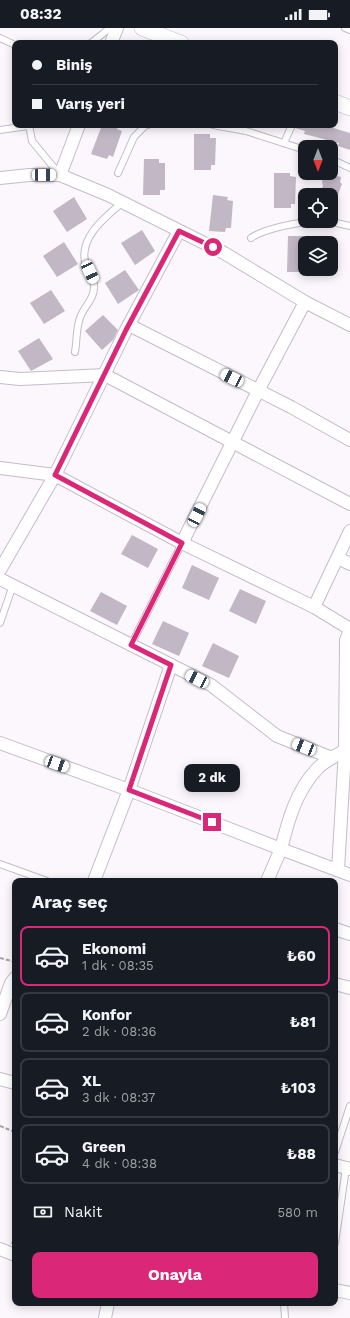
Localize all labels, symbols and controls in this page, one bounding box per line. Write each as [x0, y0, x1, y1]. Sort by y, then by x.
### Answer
text: 08:32 [20, 5, 61, 23]
text: Biniş [56, 56, 92, 74]
text: Varış yeri [56, 95, 125, 113]
north arrow [298, 140, 338, 180]
map controls [298, 140, 338, 276]
car [32, 169, 56, 181]
button: locate [298, 188, 338, 228]
button: layers [298, 236, 338, 276]
route start [204, 238, 222, 256]
car [79, 259, 101, 285]
car [219, 367, 245, 389]
car [186, 502, 208, 528]
car [184, 668, 210, 690]
car [291, 737, 317, 757]
car [44, 754, 70, 774]
callout: 2 dk [184, 764, 240, 792]
text: 2 dk [198, 770, 226, 785]
route end [203, 813, 221, 831]
text: Araç seç [32, 891, 108, 912]
icon: car [34, 938, 70, 974]
text: Ekonomi [82, 940, 146, 958]
text: ₺60 [286, 947, 316, 965]
text: 1 dk · 08:35 [82, 958, 154, 973]
icon: car [34, 1004, 70, 1040]
text: Konfor [82, 1006, 132, 1024]
text: ₺81 [289, 1013, 316, 1031]
text: 2 dk · 08:36 [82, 1024, 156, 1039]
icon: car [34, 1070, 70, 1106]
text: XL [82, 1072, 101, 1090]
text: ₺103 [280, 1079, 316, 1097]
text: 3 dk · 08:37 [82, 1090, 155, 1105]
icon: car [34, 1136, 70, 1172]
text: Green [82, 1138, 126, 1156]
text: ₺88 [287, 1145, 316, 1163]
text: 4 dk · 08:38 [82, 1156, 157, 1171]
icon: cash [32, 1201, 54, 1223]
text: Nakit [64, 1203, 102, 1221]
text: 580 m [278, 1205, 318, 1220]
button: Onayla [32, 1252, 318, 1298]

